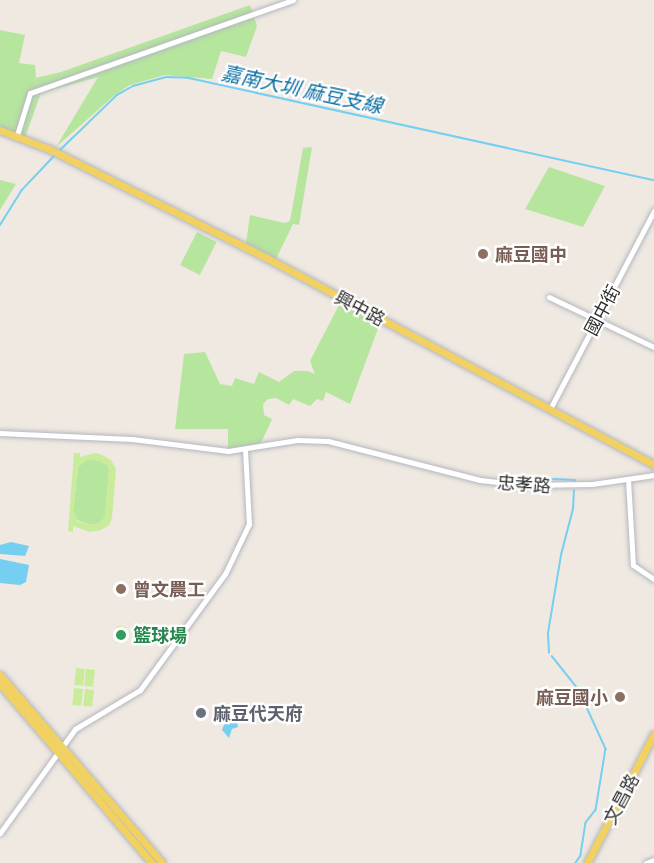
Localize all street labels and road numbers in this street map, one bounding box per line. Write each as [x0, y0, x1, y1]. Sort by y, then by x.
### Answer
street label: 國中街 [580, 281, 624, 339]
street label: 興中路 [331, 286, 389, 330]
street label: 忠孝路 [496, 471, 552, 497]
street label: 文昌路 [599, 770, 643, 828]

